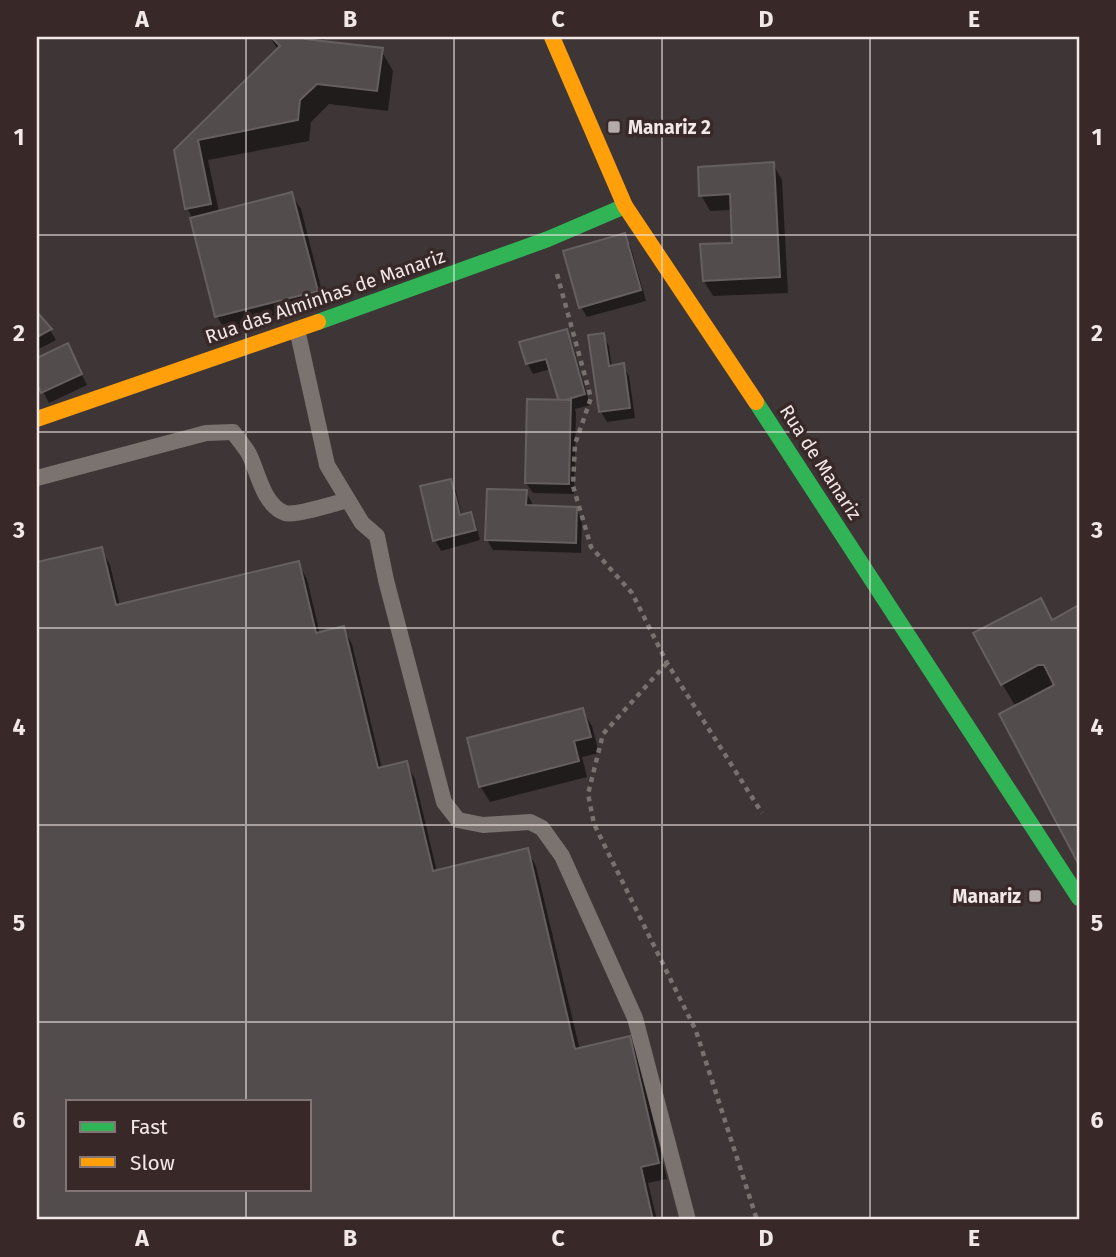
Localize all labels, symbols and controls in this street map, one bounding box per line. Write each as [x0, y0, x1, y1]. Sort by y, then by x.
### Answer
text: A [134, 5, 149, 33]
text: B [343, 5, 357, 33]
text: C [551, 5, 565, 33]
text: D [759, 5, 774, 33]
text: E [968, 5, 980, 33]
place label: Manariz 2 [628, 116, 711, 139]
marker: Manariz 2 [606, 119, 622, 135]
text: 1 [14, 123, 24, 151]
text: 1 [1092, 123, 1102, 151]
street label: Rua das Alminhas de Manariz [202, 245, 448, 348]
text: 2 [13, 319, 25, 347]
text: 2 [1091, 319, 1103, 347]
street label: Rua de Manariz [775, 401, 866, 524]
text: 3 [12, 516, 25, 544]
text: 3 [1090, 516, 1103, 544]
text: 4 [13, 713, 26, 741]
text: 4 [1091, 713, 1104, 741]
place label: Manariz [953, 885, 1021, 908]
marker: Manariz [1027, 888, 1043, 904]
text: 5 [13, 909, 25, 937]
text: 5 [1091, 909, 1103, 937]
legend [66, 1100, 312, 1190]
text: 6 [13, 1106, 26, 1134]
text: 6 [1091, 1106, 1104, 1134]
text: Fast [130, 1114, 168, 1140]
text: Slow [130, 1150, 175, 1176]
text: A [134, 1224, 149, 1252]
text: B [343, 1224, 357, 1252]
text: C [551, 1224, 565, 1252]
text: D [759, 1224, 774, 1252]
text: E [968, 1224, 980, 1252]

